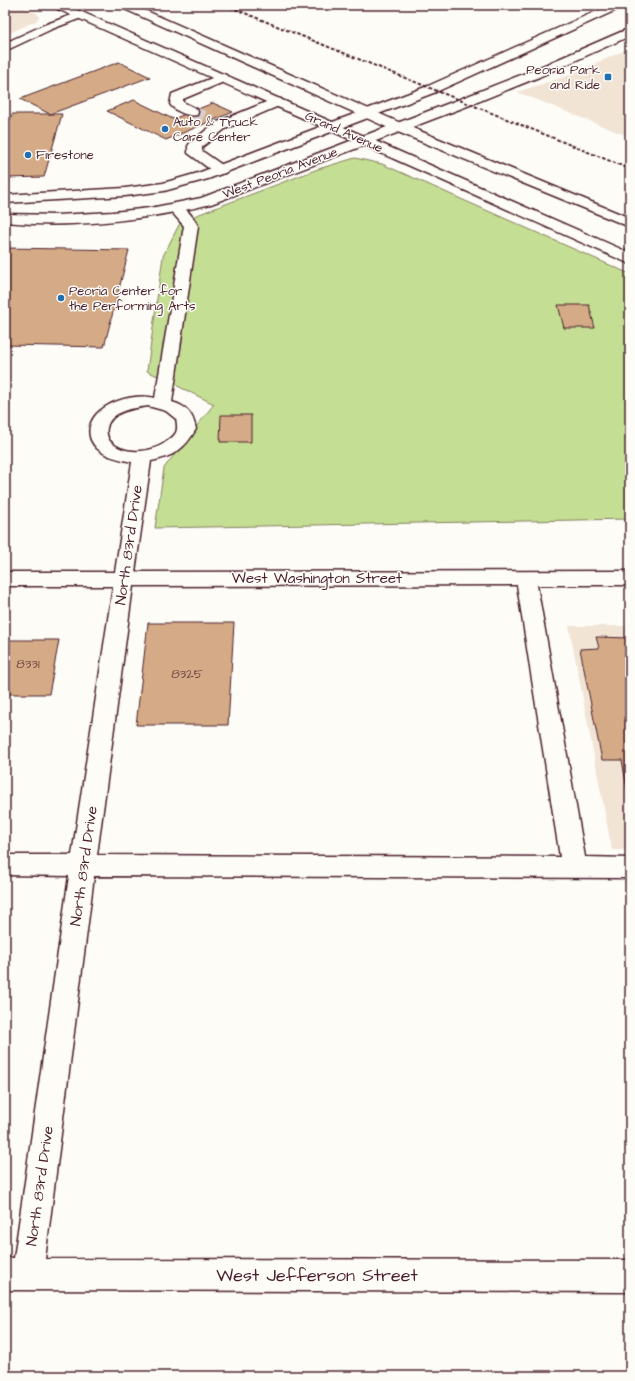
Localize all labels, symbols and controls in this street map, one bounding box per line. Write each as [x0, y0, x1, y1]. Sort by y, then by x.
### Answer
place label: Peoria Park and Ride [526, 61, 600, 94]
marker: Peoria Park and Ride [603, 72, 613, 82]
street label: Grand Avenue [302, 107, 386, 157]
place label: Auto & Truck Care Center [173, 113, 258, 146]
marker: Auto & Truck Care Center [160, 124, 170, 134]
street label: West Peoria Avenue [220, 143, 340, 203]
place label: Firestone [36, 146, 94, 164]
marker: Firestone [23, 150, 33, 160]
place label: Peoria Center for the Performing Arts [69, 282, 196, 316]
marker: Peoria Center for the Performing Arts [56, 293, 66, 303]
street label: North 83rd Drive [110, 484, 148, 606]
street label: West Washington Street [232, 568, 402, 590]
house number: 8331 [16, 655, 40, 673]
house number: 8325 [171, 665, 203, 683]
street label: North 83rd Drive [65, 805, 103, 927]
street label: North 83rd Drive [21, 1125, 59, 1247]
street label: West Jefferson Street [216, 1263, 418, 1288]

